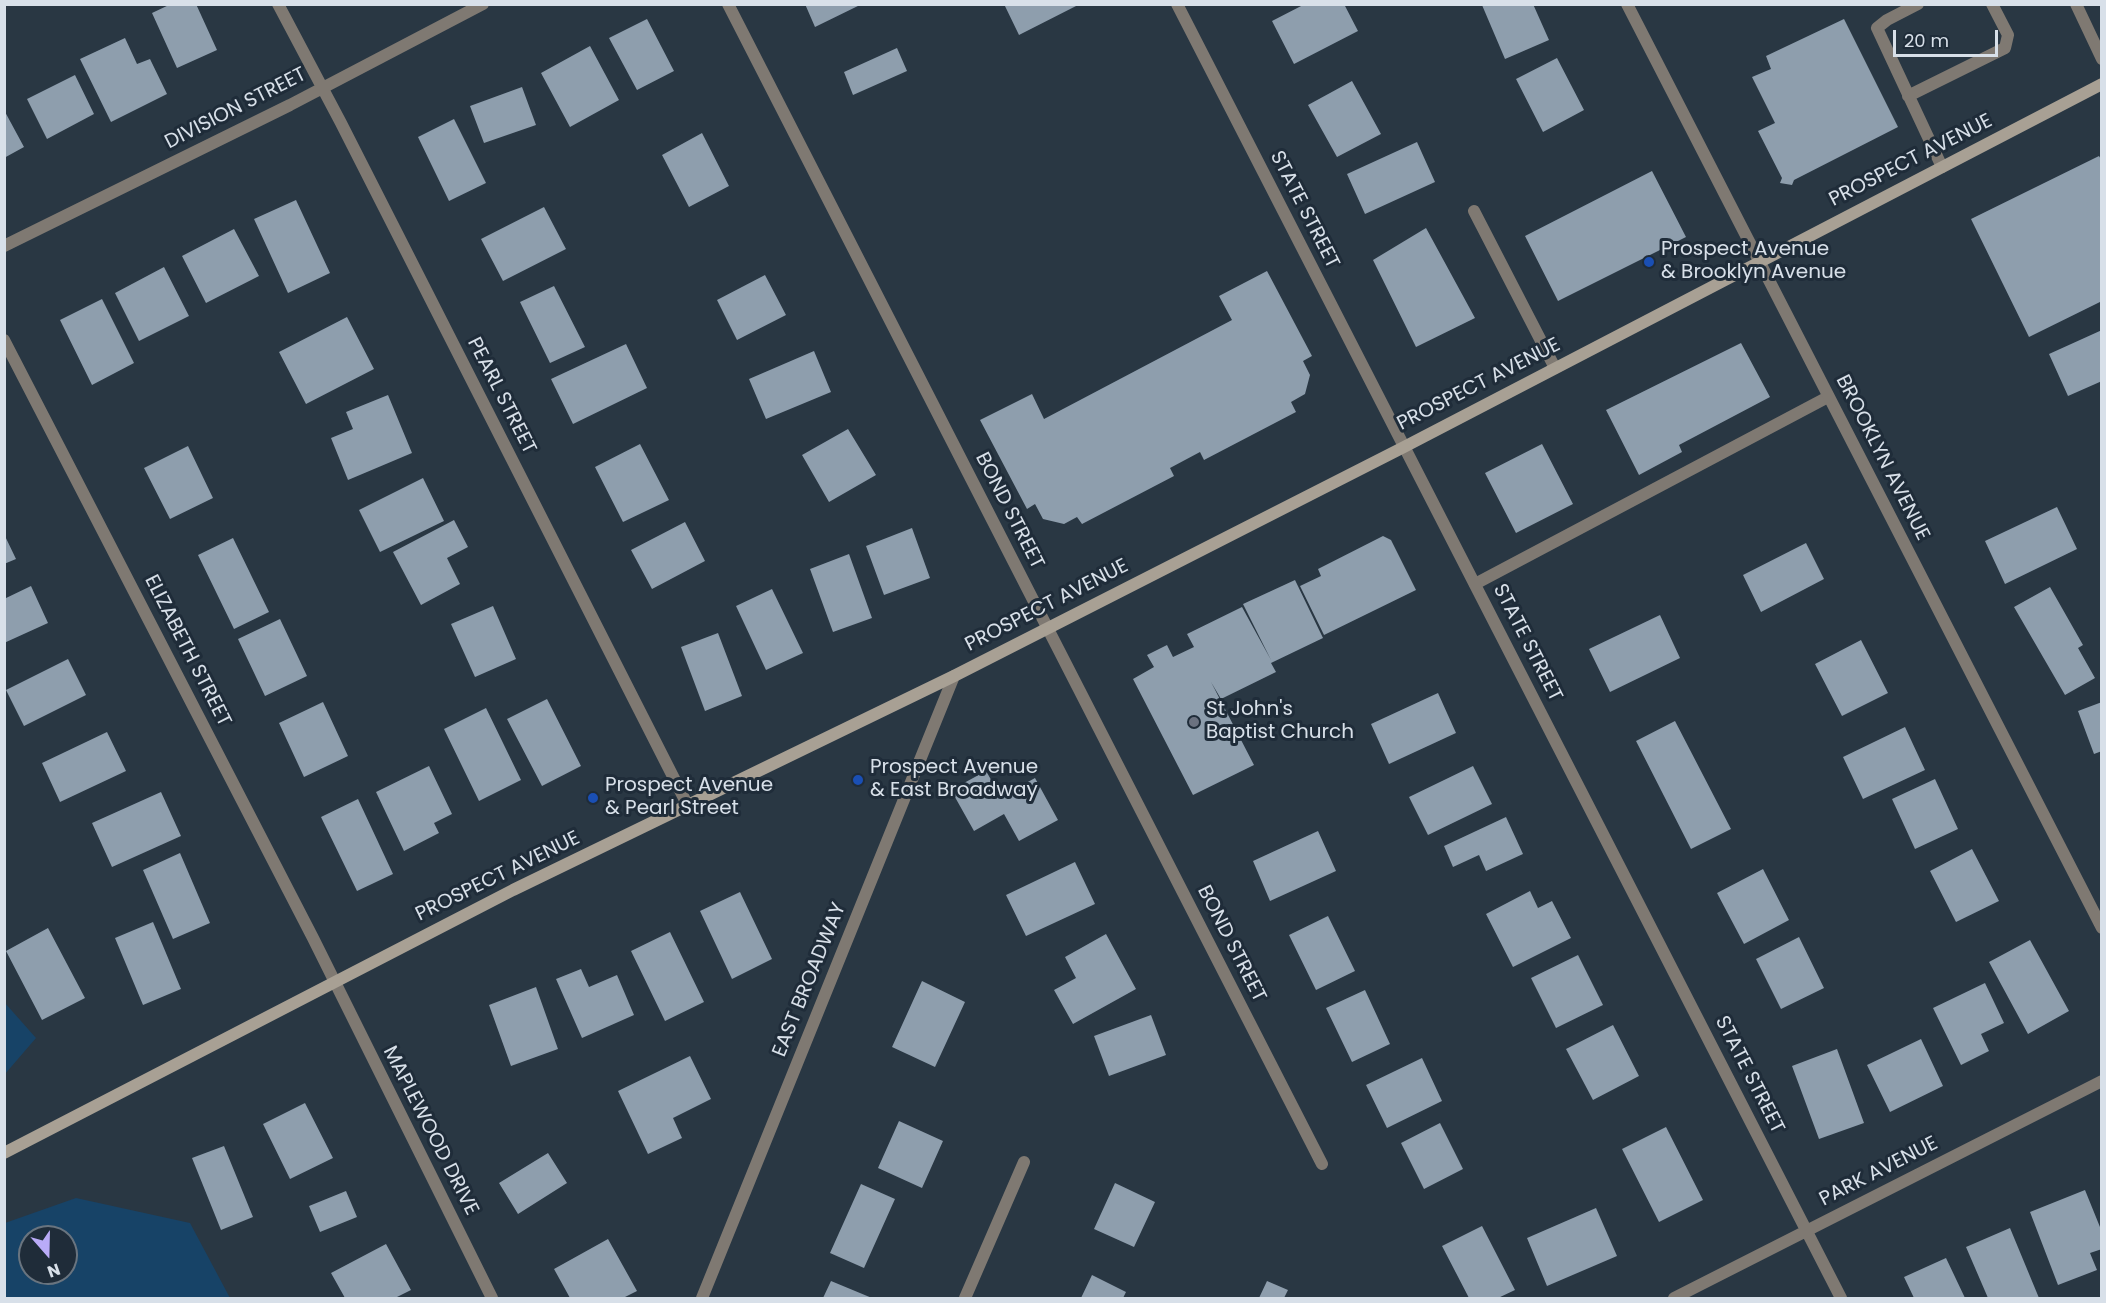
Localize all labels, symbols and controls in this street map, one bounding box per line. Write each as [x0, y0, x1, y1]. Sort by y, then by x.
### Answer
scale bar [1896, 18, 2001, 56]
text: 20 m [1904, 28, 1949, 53]
street label: DIVISION STREET [161, 63, 311, 155]
street label: PROSPECT AVENUE [1825, 110, 1997, 212]
street label: STATE STREET [1264, 147, 1344, 273]
place label: Prospect Avenue & Brooklyn Avenue [1661, 238, 1846, 285]
marker: Prospect Avenue & Brooklyn Avenue [1642, 255, 1656, 269]
street label: PEARL STREET [461, 334, 541, 458]
street label: PROSPECT AVENUE [1393, 334, 1565, 436]
street label: BROOKLYN AVENUE [1830, 371, 1934, 545]
street label: BOND STREET [969, 449, 1049, 573]
street label: PROSPECT AVENUE [961, 555, 1133, 657]
street label: ELIZABETH STREET [138, 571, 236, 731]
street label: STATE STREET [1487, 580, 1567, 706]
place label: St John's Baptist Church [1206, 698, 1354, 745]
marker: St John's Baptist Church [1187, 715, 1201, 729]
place label: Prospect Avenue & East Broadway [870, 756, 1038, 803]
marker: Prospect Avenue & East Broadway [851, 773, 865, 787]
place label: Prospect Avenue & Pearl Street [605, 774, 773, 821]
marker: Prospect Avenue & Pearl Street [586, 791, 600, 805]
street label: PROSPECT AVENUE [412, 827, 584, 927]
street label: BOND STREET [1191, 882, 1271, 1006]
street label: EAST BROADWAY [768, 899, 852, 1061]
street label: STATE STREET [1709, 1012, 1789, 1138]
street label: MAPLEWOOD DRIVE [377, 1042, 483, 1220]
street label: PARK AVENUE [1816, 1132, 1942, 1212]
north arrow [18, 1225, 78, 1285]
text: N [44, 1258, 63, 1283]

